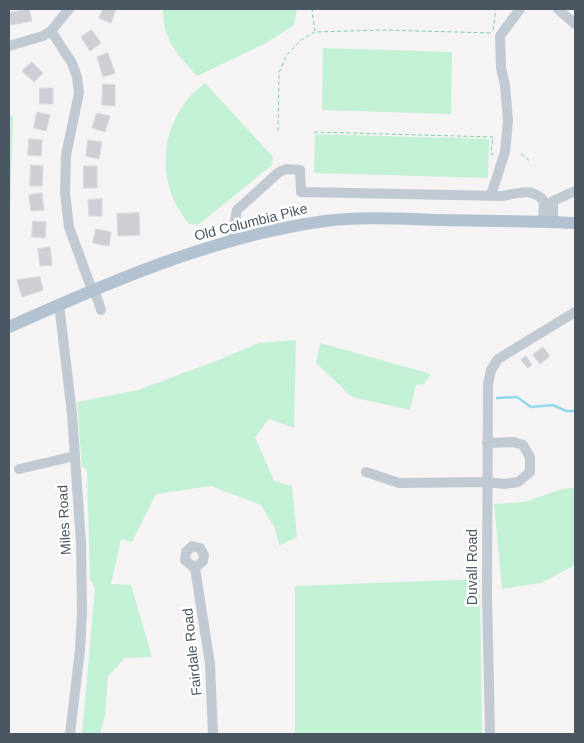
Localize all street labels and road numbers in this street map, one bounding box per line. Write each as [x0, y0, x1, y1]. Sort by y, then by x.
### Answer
street label: Old Columbia Pike [193, 201, 309, 245]
street label: Miles Road [55, 485, 75, 555]
street label: Duvall Road [465, 529, 481, 605]
street label: Fairdale Road [180, 607, 206, 697]

